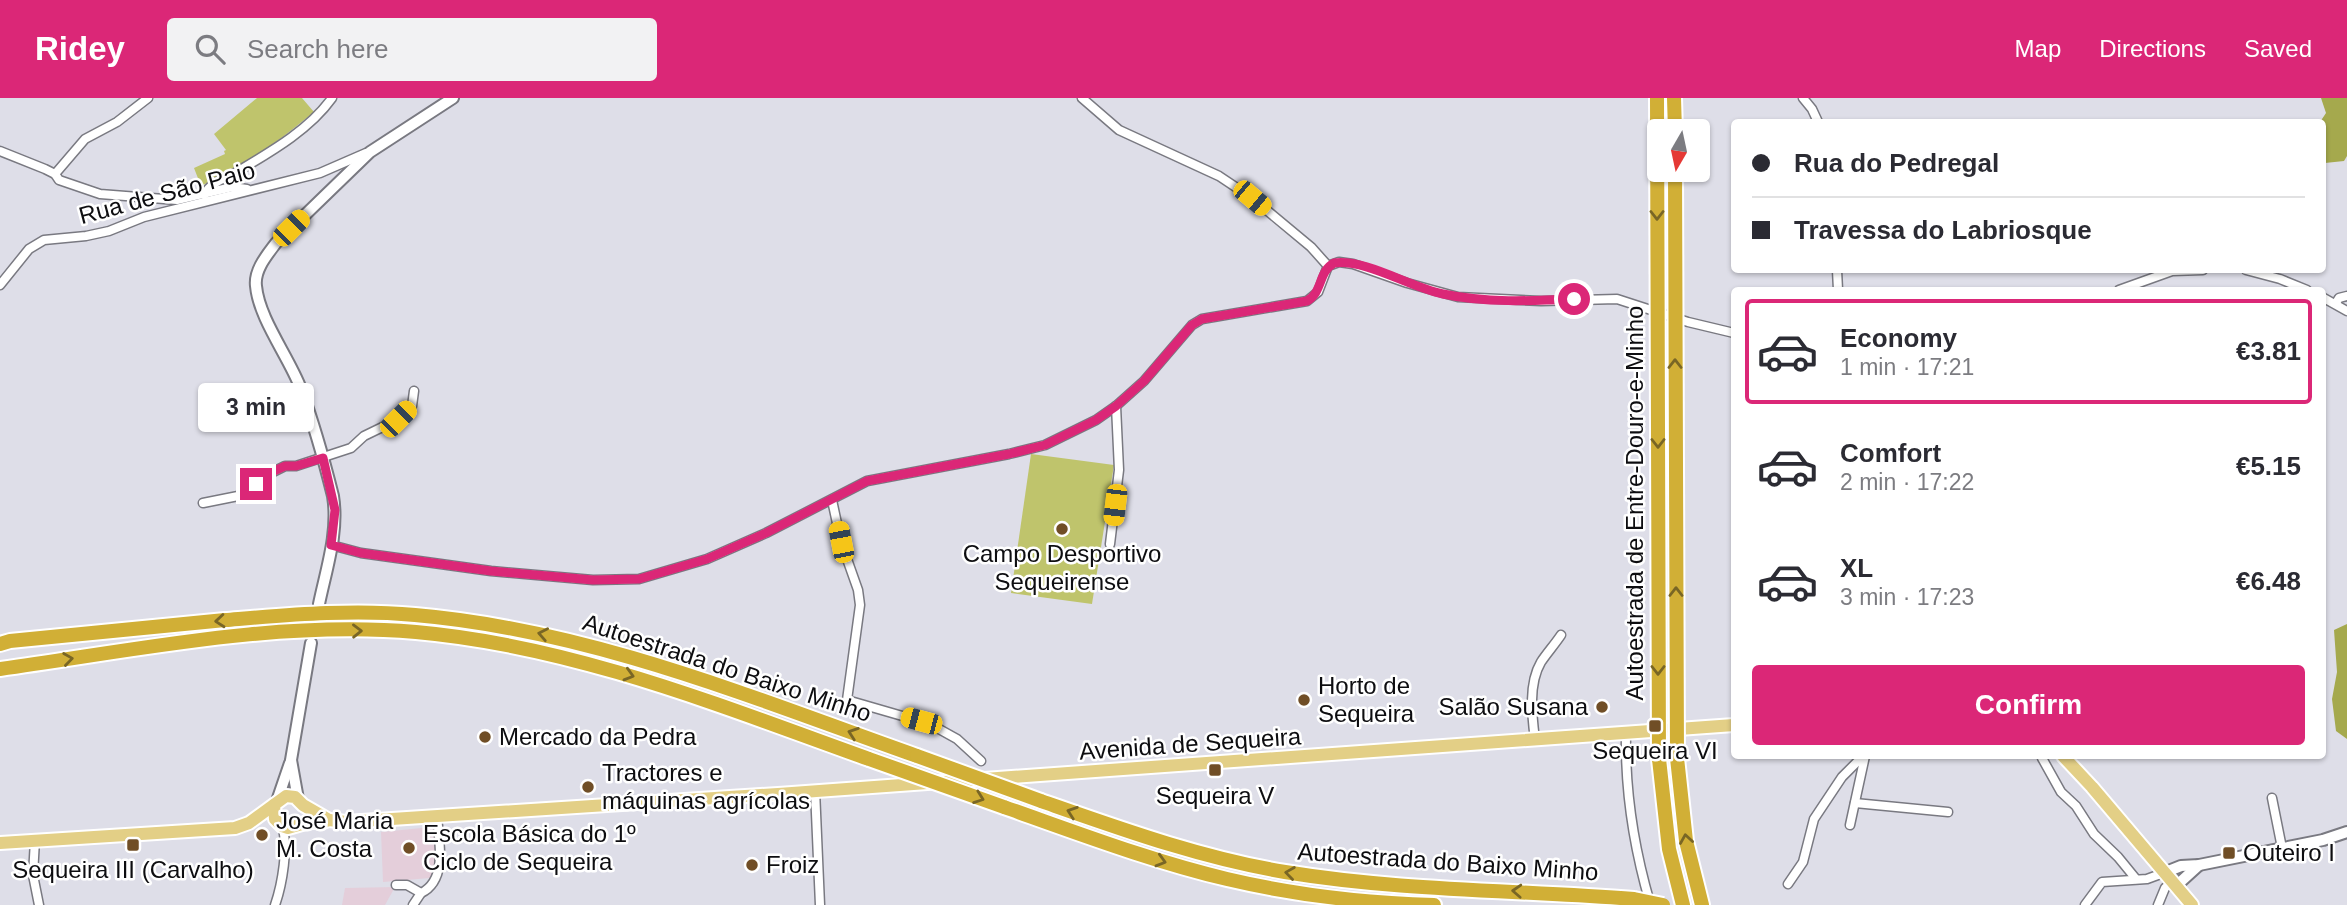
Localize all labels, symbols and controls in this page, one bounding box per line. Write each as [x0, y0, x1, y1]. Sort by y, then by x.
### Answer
search box [167, 18, 657, 81]
text: Ridey [35, 30, 125, 67]
icon: search [191, 30, 229, 68]
text: Search here [247, 34, 389, 64]
text: Map [2015, 35, 2061, 62]
text: Directions [2099, 35, 2206, 62]
text: Saved [2244, 35, 2312, 62]
north arrow [1647, 119, 1710, 182]
map controls [1647, 119, 1710, 182]
text: Rua do Pedregal [1794, 148, 1999, 178]
street label: Rua de São Paio [76, 156, 258, 229]
car [1230, 176, 1275, 220]
car [269, 206, 314, 250]
one-way arrow [1649, 210, 1665, 221]
text: Travessa do Labriosque [1794, 215, 2092, 245]
route start [1558, 283, 1590, 315]
street label: Autoestrada de Entre-Douro-e-Minho [1621, 306, 1648, 700]
icon: car [1756, 320, 1819, 383]
text: Economy [1840, 323, 1957, 353]
text: €3.81 [2236, 336, 2301, 366]
text: 1 min · 17:21 [1840, 354, 1974, 380]
one-way arrow [1667, 359, 1683, 369]
callout: 3 min [198, 382, 314, 432]
text: 3 min [226, 394, 286, 420]
car [376, 397, 421, 441]
icon: car [1756, 435, 1819, 498]
one-way arrow [1650, 438, 1666, 448]
text: Comfort [1840, 438, 1941, 468]
text: €5.15 [2236, 451, 2301, 481]
route end [240, 468, 272, 500]
text: 2 min · 17:22 [1840, 469, 1974, 495]
car [1103, 483, 1128, 527]
car [827, 519, 856, 565]
marker: Campo Desportivo Sequeirense [1054, 521, 1070, 537]
place label: Campo Desportivo Sequeirense [963, 540, 1161, 595]
icon: car [1756, 550, 1819, 613]
text: XL [1840, 553, 1873, 583]
text: €6.48 [2236, 566, 2301, 596]
text: 3 min · 17:23 [1840, 584, 1974, 610]
one-way arrow [1668, 586, 1684, 597]
street label: Autoestrada do Baixo Minho [580, 608, 875, 727]
one-way arrow [214, 613, 225, 628]
one-way arrow [352, 623, 362, 639]
one-way arrow [537, 628, 549, 643]
one-way arrow [62, 652, 73, 667]
one-way arrow [1650, 665, 1666, 676]
button: Confirm [1752, 665, 2305, 745]
one-way arrow [622, 666, 634, 681]
place label: Horto de Sequeira [1318, 672, 1415, 727]
marker: Horto de Sequeira [1296, 692, 1312, 708]
place label: Salão Susana [1439, 693, 1589, 720]
marker: Salão Susana [1594, 699, 1610, 715]
car [898, 705, 945, 737]
marker: Sequeira VI [1647, 718, 1663, 734]
street label: Avenida de Sequeira [1078, 722, 1302, 765]
place label: Mercado da Pedra [499, 723, 697, 750]
one-way arrow [847, 727, 859, 741]
marker: Mercado da Pedra [477, 729, 493, 745]
place label: Sequeira VI [1592, 737, 1718, 764]
place label: Tractores e máquinas agrícolas [602, 759, 810, 814]
marker: Sequeira V [1207, 762, 1223, 778]
marker: Tractores e máquinas agrícolas [580, 779, 596, 795]
place label: Sequeira V [1156, 782, 1274, 809]
one-way arrow [973, 790, 985, 804]
one-way arrow [1066, 806, 1078, 820]
place label: José Maria M. Costa [276, 807, 394, 862]
place label: Escola Básica do 1º Ciclo de Sequeira [423, 820, 636, 875]
marker: José Maria M. Costa [254, 827, 270, 843]
one-way arrow [1679, 833, 1694, 845]
marker: Sequeira III (Carvalho) [125, 837, 141, 853]
street label: Autoestrada do Baixo Minho [1297, 838, 1599, 885]
place label: Outeiro I [2243, 839, 2335, 866]
marker: Escola Básica do 1º Ciclo de Sequeira [401, 840, 417, 856]
marker: Outeiro I [2221, 845, 2237, 861]
place label: Froiz [766, 851, 819, 878]
one-way arrow [1155, 853, 1167, 867]
place label: Sequeira III (Carvalho) [12, 856, 254, 883]
marker: Froiz [744, 857, 760, 873]
one-way arrow [1285, 865, 1296, 880]
one-way arrow [1511, 884, 1522, 899]

